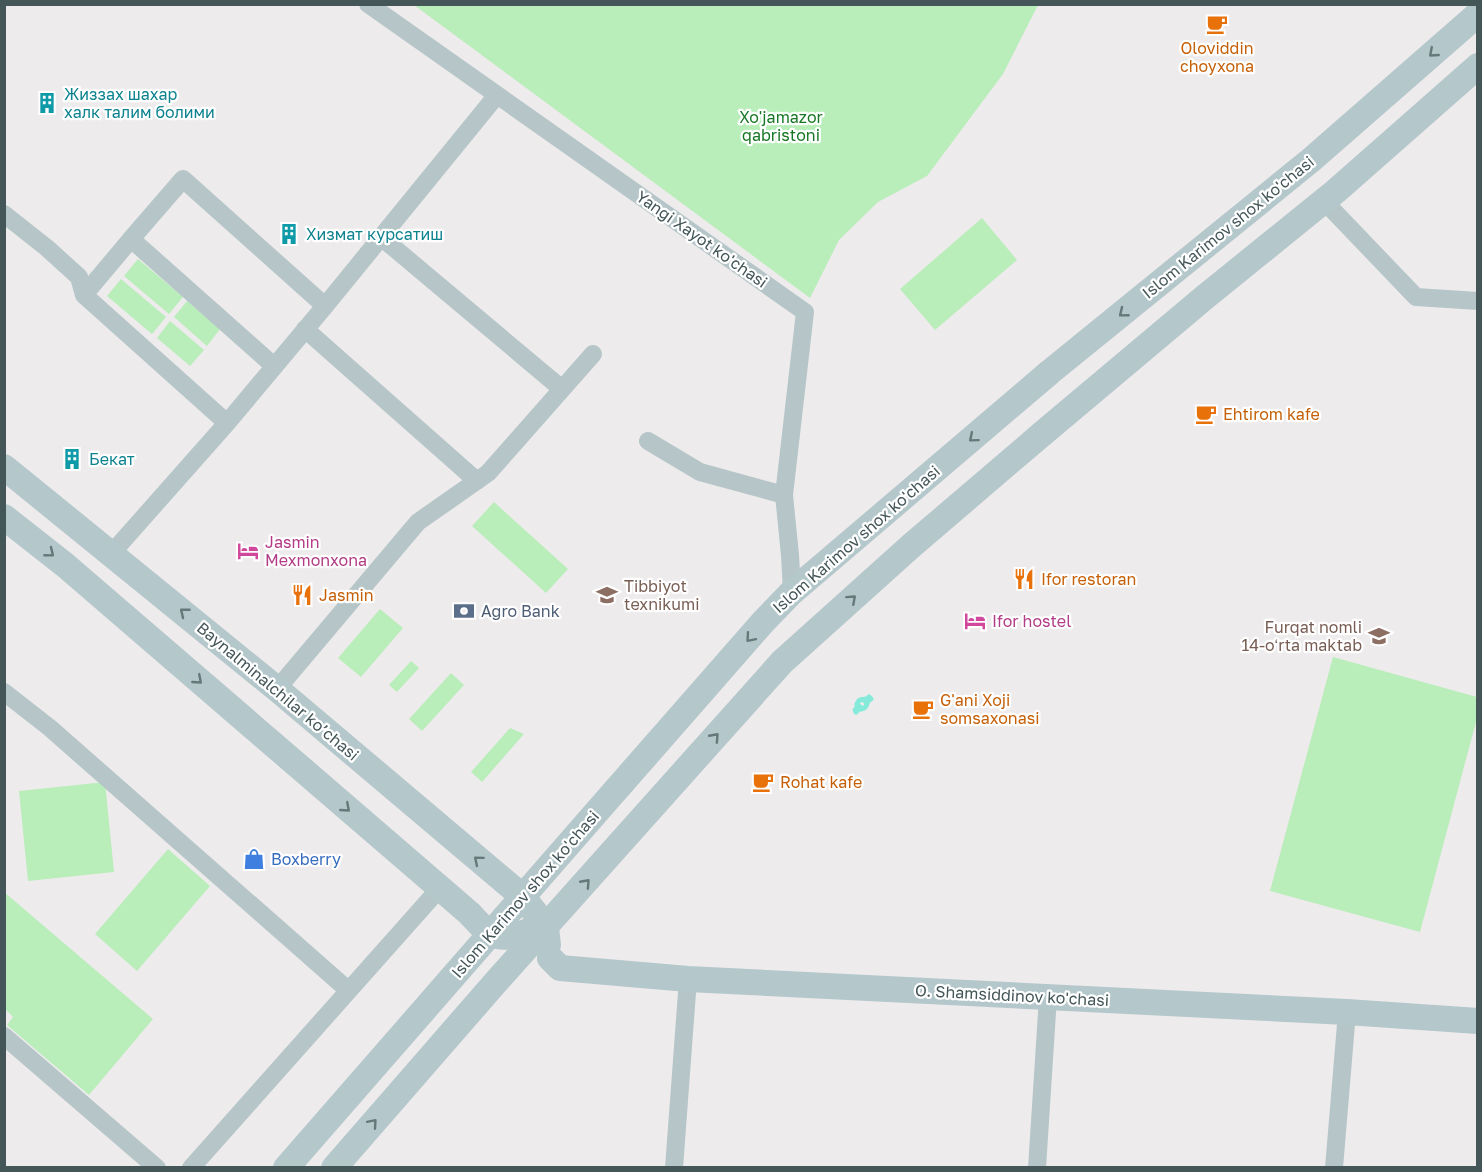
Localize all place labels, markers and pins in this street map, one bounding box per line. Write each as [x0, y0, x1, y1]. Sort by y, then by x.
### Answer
cafe icon: Oloviddin choyxona [1205, 12, 1229, 36]
place label: Oloviddin choyxona [1180, 38, 1254, 76]
place label: Жиззах шахар халк талим болими [64, 84, 215, 122]
building icon: Жиззах шахар халк талим болими [35, 91, 59, 115]
building icon: Хизмат курсатиш [277, 222, 301, 246]
place label: Хизмат курсатиш [306, 224, 443, 244]
cafe icon: Ehtirom kafe [1194, 402, 1218, 426]
place label: Ehtirom kafe [1223, 404, 1320, 424]
building icon: Бекат [60, 447, 84, 471]
place label: Бекат [89, 449, 135, 469]
place label: Jasmin Mexmonxona [265, 532, 367, 570]
hotel icon: Jasmin Mexmonxona [236, 539, 260, 563]
restaurant icon: Ifor restoran [1012, 567, 1036, 591]
place label: Ifor restoran [1041, 569, 1136, 589]
place label: Tibbiyot texnikumi [624, 576, 699, 614]
restaurant icon: Jasmin [290, 583, 314, 607]
school or university icon: Tibbiyot texnikumi [595, 583, 619, 607]
place label: Jasmin [319, 585, 374, 605]
bank icon: Agro Bank [452, 599, 476, 623]
place label: Agro Bank [481, 601, 560, 621]
hotel icon: Ifor hostel [963, 609, 987, 633]
place label: Ifor hostel [992, 611, 1071, 631]
place label: Furqat nomli 14-oʻrta maktab [1241, 617, 1362, 655]
school or university icon: Furqat nomli 14-oʻrta maktab [1367, 624, 1391, 648]
place label: G'ani Xoji somsaxonasi [940, 690, 1040, 728]
cafe icon: G'ani Xoji somsaxonasi [911, 697, 935, 721]
cafe icon: Rohat kafe [751, 770, 775, 794]
place label: Rohat kafe [780, 772, 862, 792]
shop icon: Boxberry [242, 847, 266, 871]
place label: Boxberry [271, 849, 341, 869]

